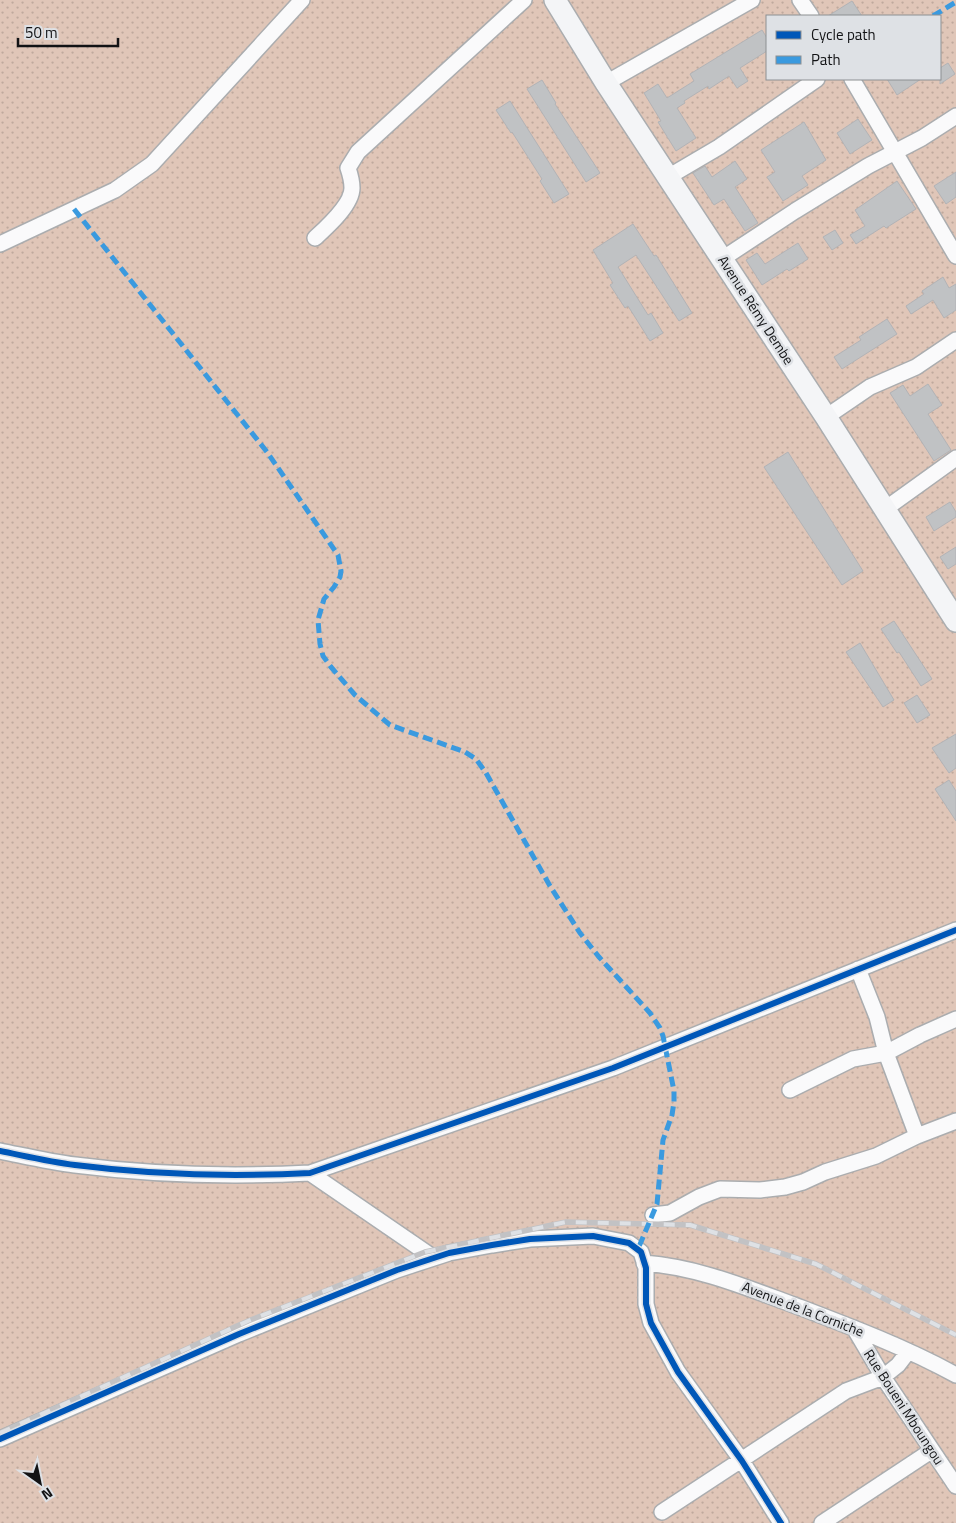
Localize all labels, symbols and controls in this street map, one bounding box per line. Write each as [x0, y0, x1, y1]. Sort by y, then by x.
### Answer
scale bar [18, 15, 118, 47]
legend [766, 15, 941, 80]
text: 50 m [25, 21, 58, 44]
text: Cycle path [811, 23, 876, 46]
text: Path [811, 48, 841, 71]
street label: Avenue Rémy Dembe [713, 251, 800, 368]
street label: Avenue de la Corniche [739, 1276, 867, 1341]
street label: Rue Boueni Mboungou [859, 1345, 950, 1469]
north arrow [15, 1458, 65, 1508]
text: N [38, 1483, 57, 1506]

